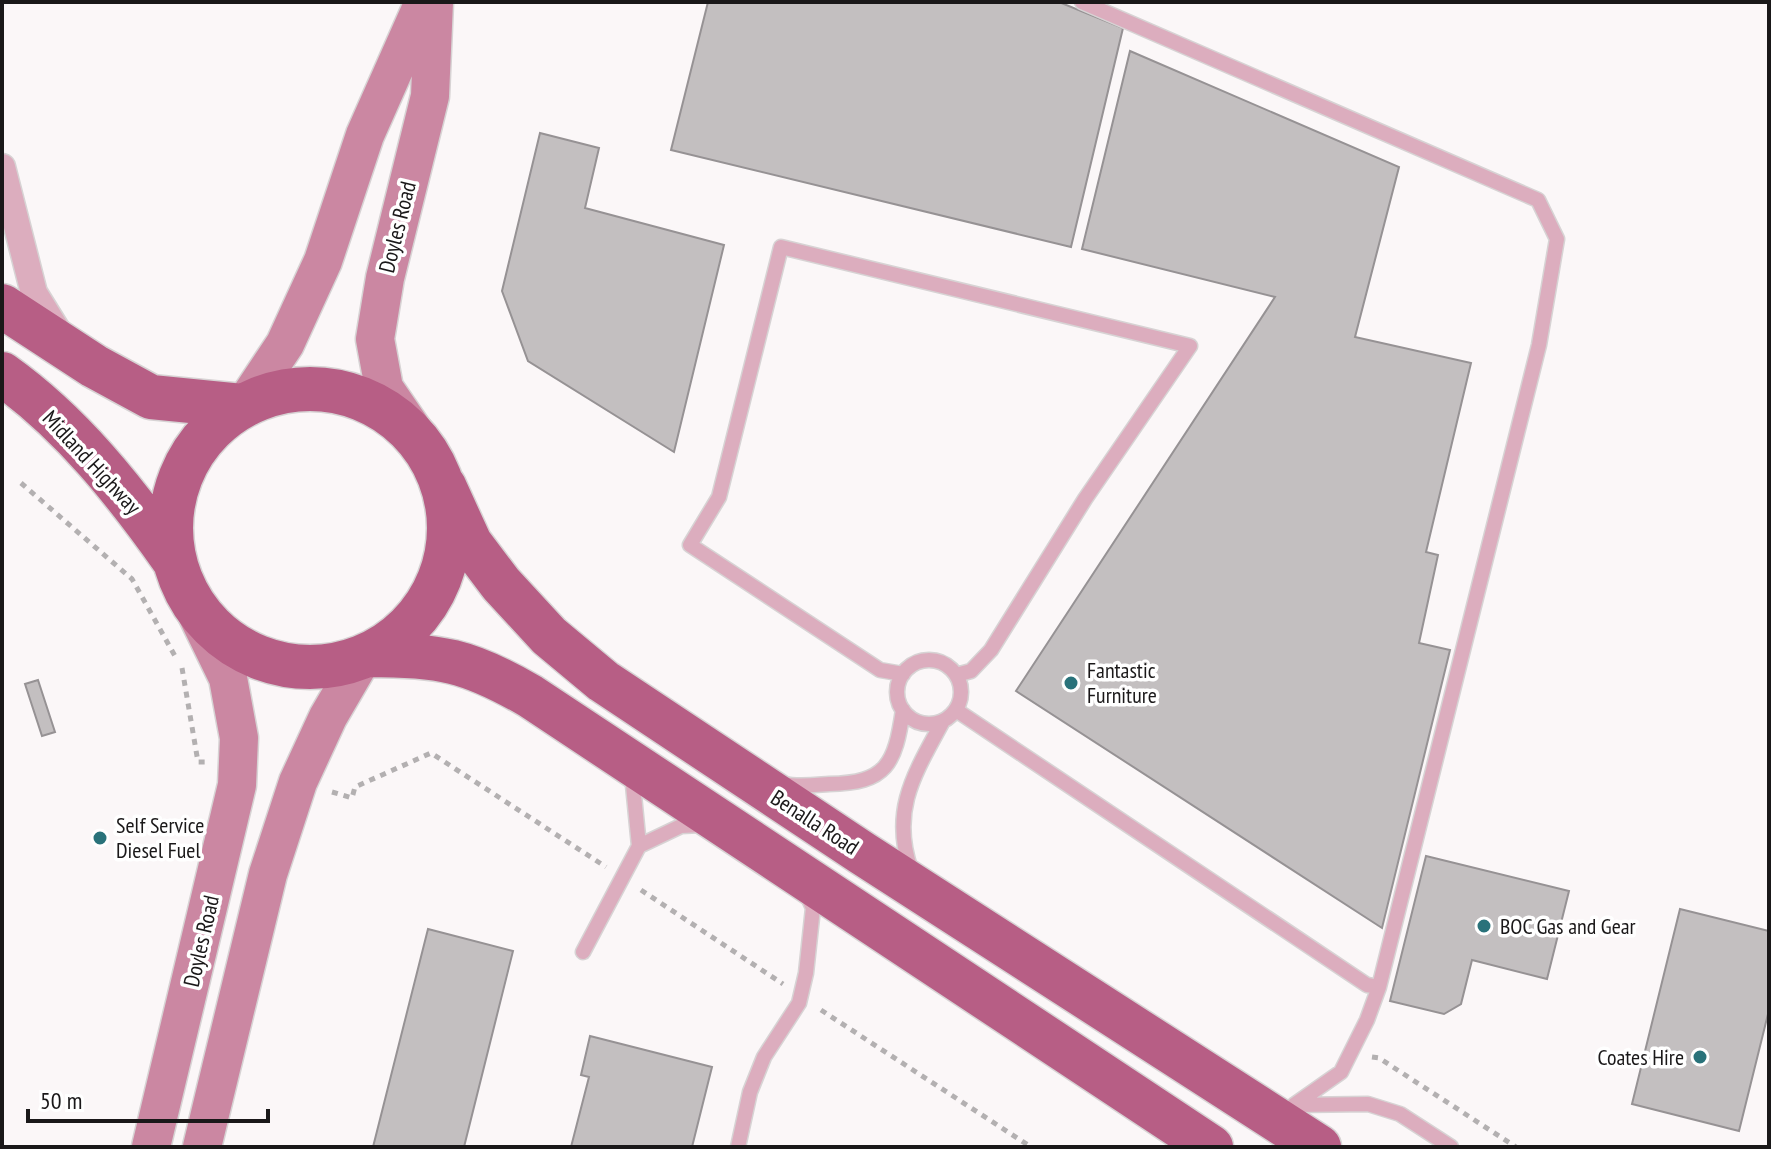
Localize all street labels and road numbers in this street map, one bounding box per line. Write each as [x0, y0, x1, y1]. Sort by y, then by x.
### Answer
street label: Doyles Road [372, 179, 422, 275]
street label: Midland Highway [37, 404, 148, 520]
street label: Benalla Road [766, 783, 864, 861]
street label: Doyles Road [177, 893, 225, 989]

